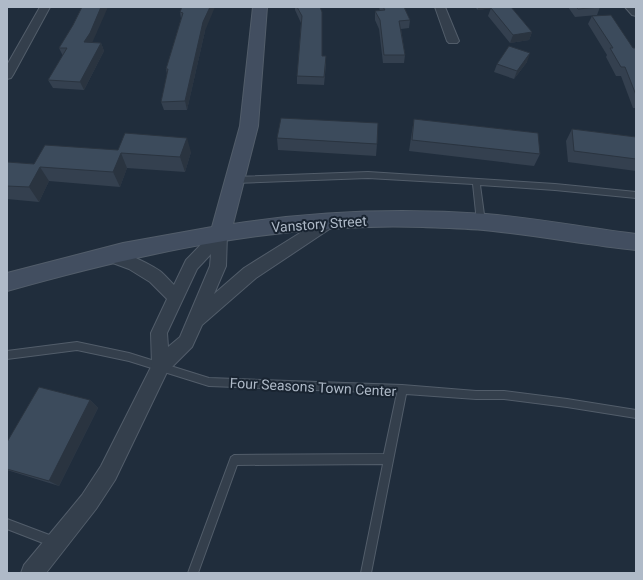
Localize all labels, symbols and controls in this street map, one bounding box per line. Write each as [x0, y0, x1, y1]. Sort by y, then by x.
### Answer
street label: Vanstory Street [271, 213, 368, 235]
street label: Four Seasons Town Center [229, 375, 397, 399]

